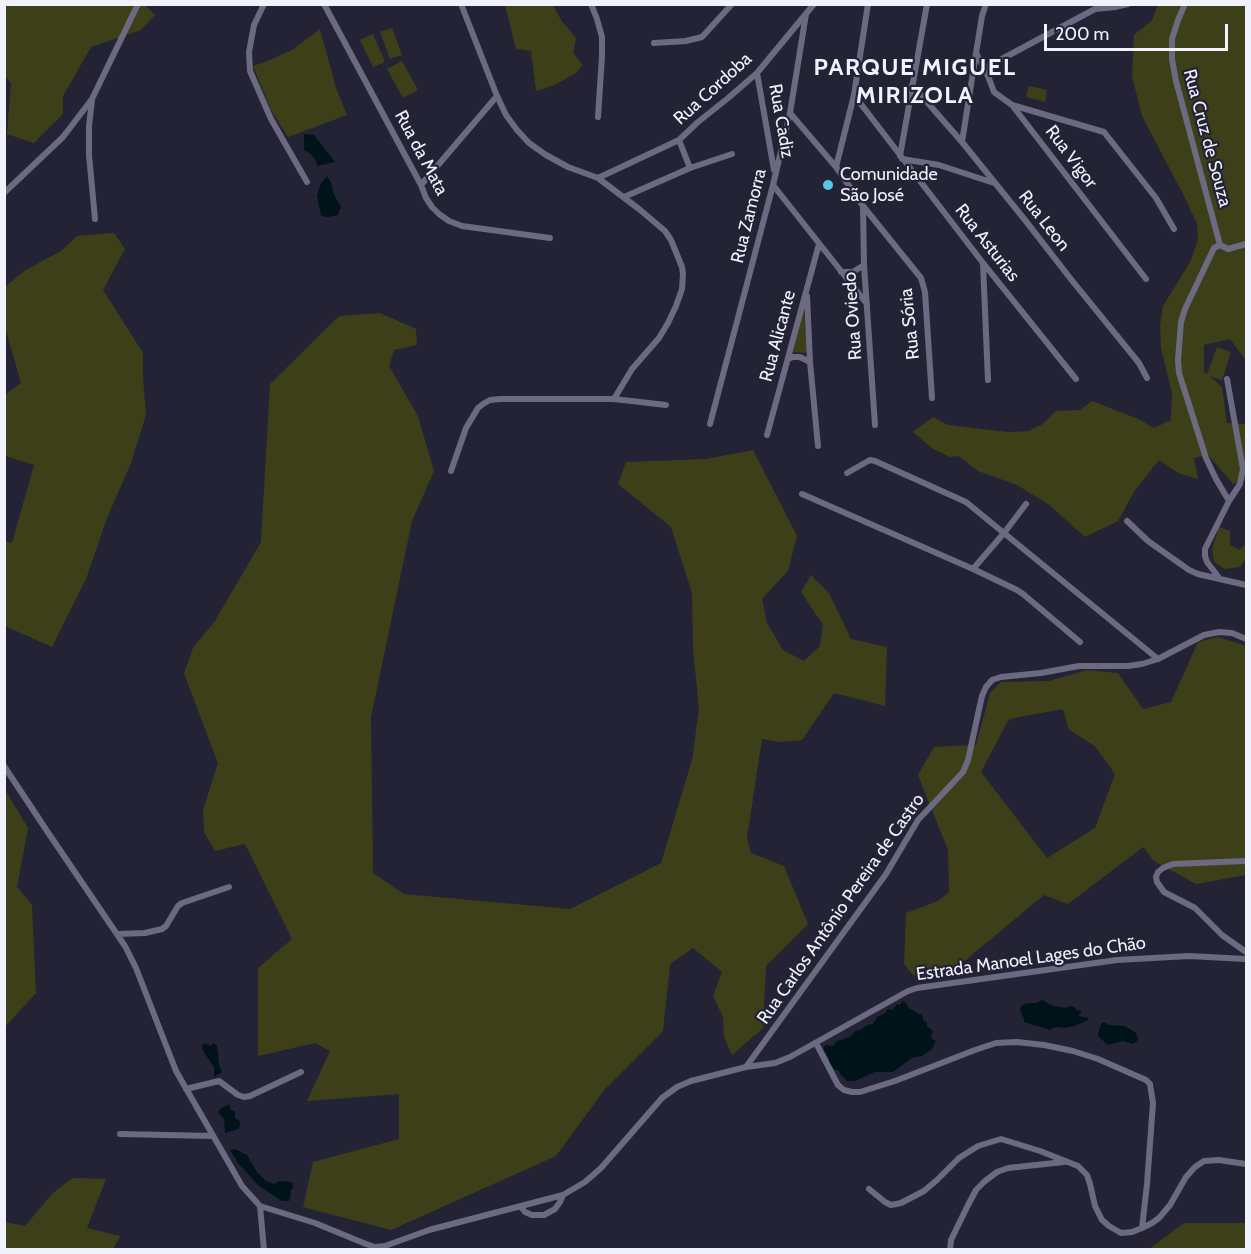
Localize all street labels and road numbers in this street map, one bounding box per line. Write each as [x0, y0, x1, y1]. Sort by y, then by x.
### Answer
street label: Rua Cordoba [670, 48, 756, 130]
street label: Rua Cruz de Souza [1178, 67, 1236, 209]
street label: Rua Cadiz [764, 82, 798, 160]
street label: Rua da Mata [390, 107, 452, 199]
street label: Rua Vigor [1040, 121, 1102, 193]
street label: Rua Zamorra [727, 166, 771, 266]
street label: Rua Leon [1014, 186, 1074, 256]
street label: Rua Asturias [950, 200, 1024, 286]
street label: Rua Oviedo [839, 271, 867, 361]
street label: Rua Sória [896, 287, 924, 361]
street label: Rua Alicante [755, 288, 801, 384]
street label: Rua Carlos Antônio Pereira de Castro [753, 790, 929, 1028]
street label: Estrada Manoel Lages do Chão [915, 932, 1147, 986]

